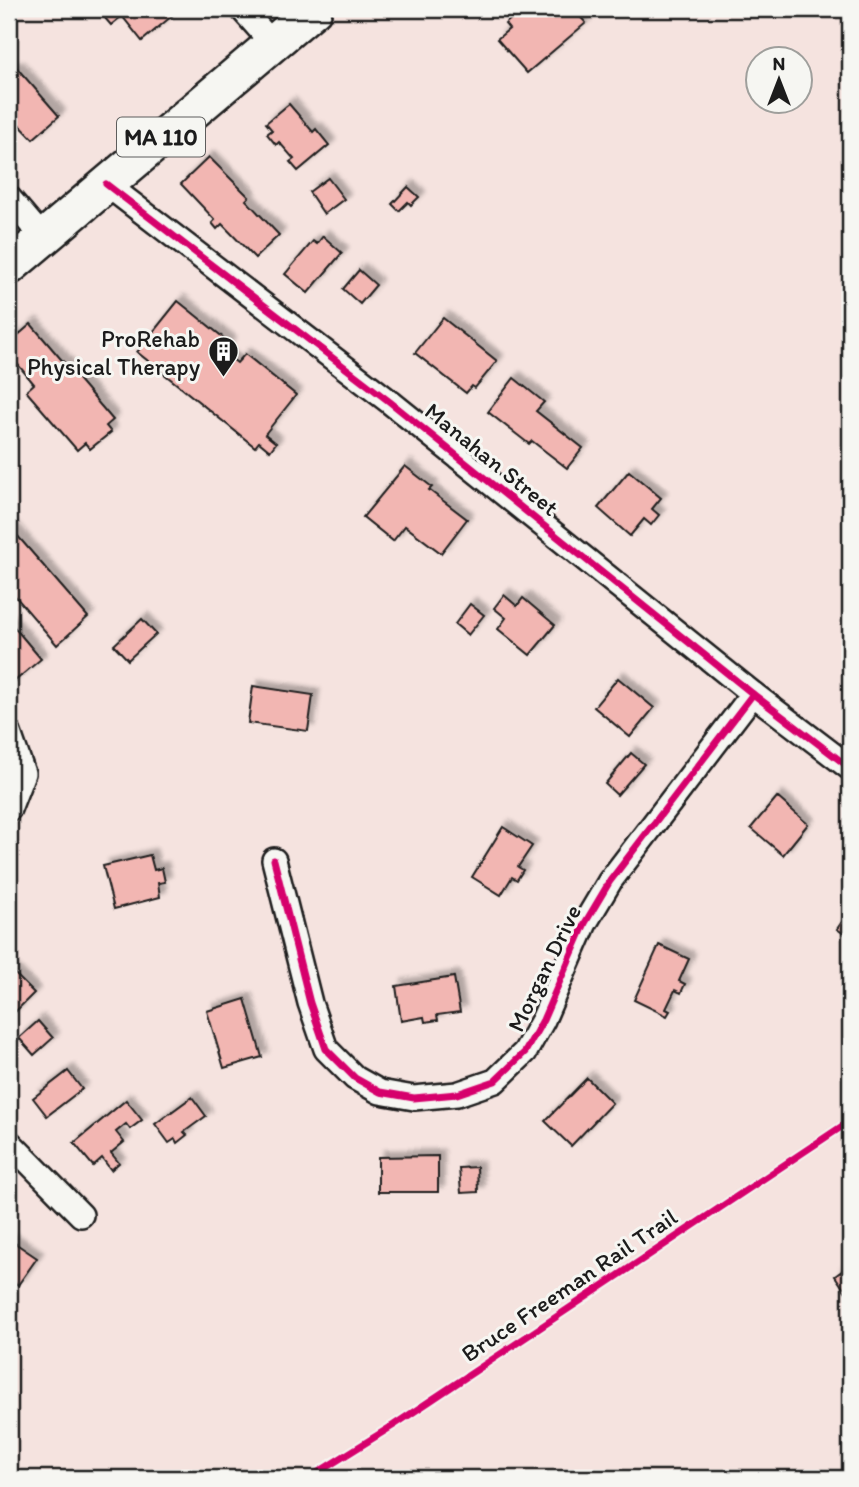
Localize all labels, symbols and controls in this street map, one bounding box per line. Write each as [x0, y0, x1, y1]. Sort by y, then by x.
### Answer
north arrow [744, 46, 814, 116]
text: N [773, 52, 785, 75]
road number: MA 110 [117, 118, 205, 156]
place label: ProRehab Physical Therapy [27, 324, 201, 381]
building icon: ProRehab Physical Therapy [206, 335, 240, 379]
street label: Manahan Street [419, 396, 565, 522]
street label: Morgan Drive [501, 900, 587, 1036]
street label: Bruce Freeman Rail Trail [456, 1202, 683, 1368]

